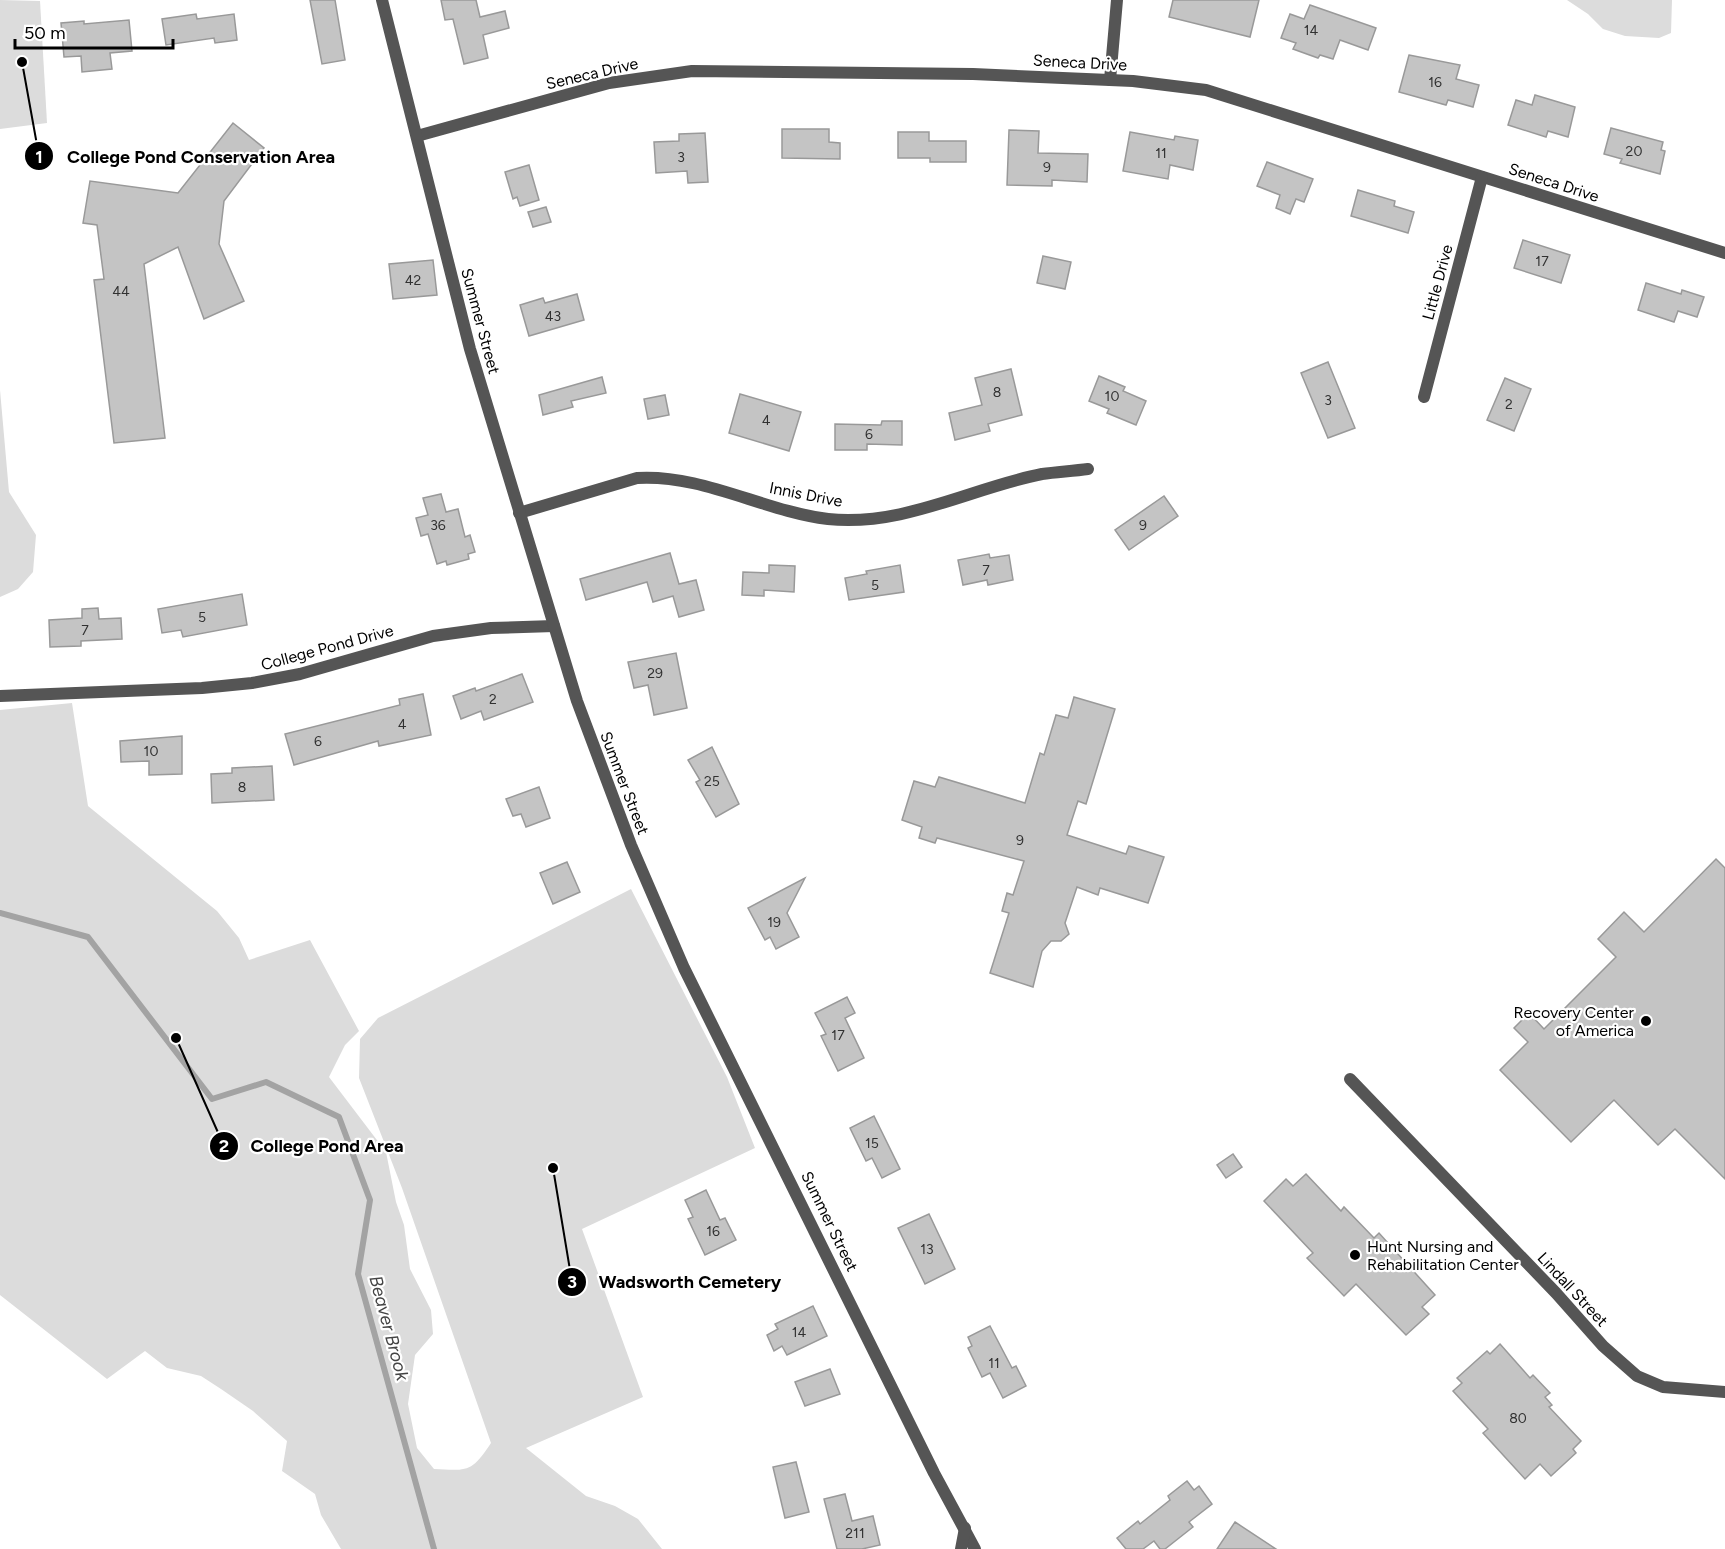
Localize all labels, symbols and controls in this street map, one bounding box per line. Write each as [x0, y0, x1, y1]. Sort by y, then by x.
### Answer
scale bar [15, 12, 172, 50]
text: 50 m [24, 22, 66, 44]
house number: 14 [1304, 22, 1319, 39]
street label: Seneca Drive [1033, 51, 1128, 74]
street label: Seneca Drive [544, 54, 640, 93]
house number: 16 [1428, 74, 1442, 91]
callout: College Pond Conservation Area [24, 138, 347, 174]
house number: 20 [1626, 143, 1642, 160]
house number: 11 [1155, 145, 1167, 162]
text: 1 [35, 146, 43, 168]
text: College Pond Conservation Area [67, 146, 335, 168]
house number: 3 [677, 149, 685, 166]
house number: 9 [1043, 159, 1051, 176]
street label: Seneca Drive [1506, 159, 1602, 206]
street label: Little Drive [1418, 242, 1457, 322]
house number: 17 [1535, 253, 1549, 270]
street label: Summer Street [457, 266, 504, 376]
house number: 42 [405, 272, 421, 289]
house number: 44 [112, 283, 130, 300]
house number: 43 [545, 308, 561, 325]
house number: 8 [993, 384, 1001, 401]
house number: 10 [1105, 388, 1119, 405]
house number: 3 [1324, 392, 1332, 409]
house number: 2 [1505, 396, 1513, 413]
house number: 4 [762, 412, 771, 429]
house number: 6 [865, 426, 873, 443]
street label: Innis Drive [768, 478, 844, 511]
house number: 36 [430, 517, 446, 534]
house number: 9 [1139, 517, 1147, 534]
house number: 7 [982, 562, 990, 579]
house number: 5 [871, 577, 879, 594]
house number: 5 [198, 609, 206, 626]
street label: College Pond Drive [259, 621, 396, 674]
house number: 7 [81, 622, 89, 639]
house number: 29 [647, 665, 663, 682]
house number: 2 [489, 691, 497, 708]
house number: 4 [398, 716, 407, 733]
street label: Summer Street [596, 729, 653, 837]
house number: 6 [314, 733, 322, 750]
house number: 10 [144, 743, 158, 760]
house number: 25 [704, 773, 720, 790]
house number: 8 [238, 779, 246, 796]
house number: 9 [1016, 832, 1024, 849]
house number: 19 [767, 914, 781, 931]
place label: Recovery Center of America [1514, 1003, 1635, 1040]
marker: Recovery Center of America [1639, 1014, 1653, 1028]
house number: 17 [831, 1027, 845, 1044]
callout: College Pond Area [209, 1128, 416, 1164]
text: 2 [219, 1135, 229, 1157]
text: College Pond Area [251, 1135, 404, 1157]
house number: 15 [865, 1135, 879, 1152]
street label: Summer Street [797, 1168, 862, 1274]
house number: 16 [706, 1223, 720, 1240]
place label: Hunt Nursing and Rehabilitation Center [1367, 1237, 1519, 1274]
house number: 13 [920, 1241, 934, 1258]
marker: Hunt Nursing and Rehabilitation Center [1348, 1248, 1362, 1262]
street label: Lindall Street [1534, 1248, 1612, 1330]
callout: Wadsworth Cemetery [557, 1264, 793, 1300]
text: 3 [567, 1271, 577, 1293]
text: Wadsworth Cemetery [599, 1271, 782, 1293]
water label: Beaver Brook [364, 1273, 414, 1384]
house number: 14 [792, 1324, 807, 1341]
house number: 11 [988, 1355, 1000, 1372]
house number: 80 [1509, 1410, 1527, 1427]
house number: 211 [845, 1525, 865, 1542]

